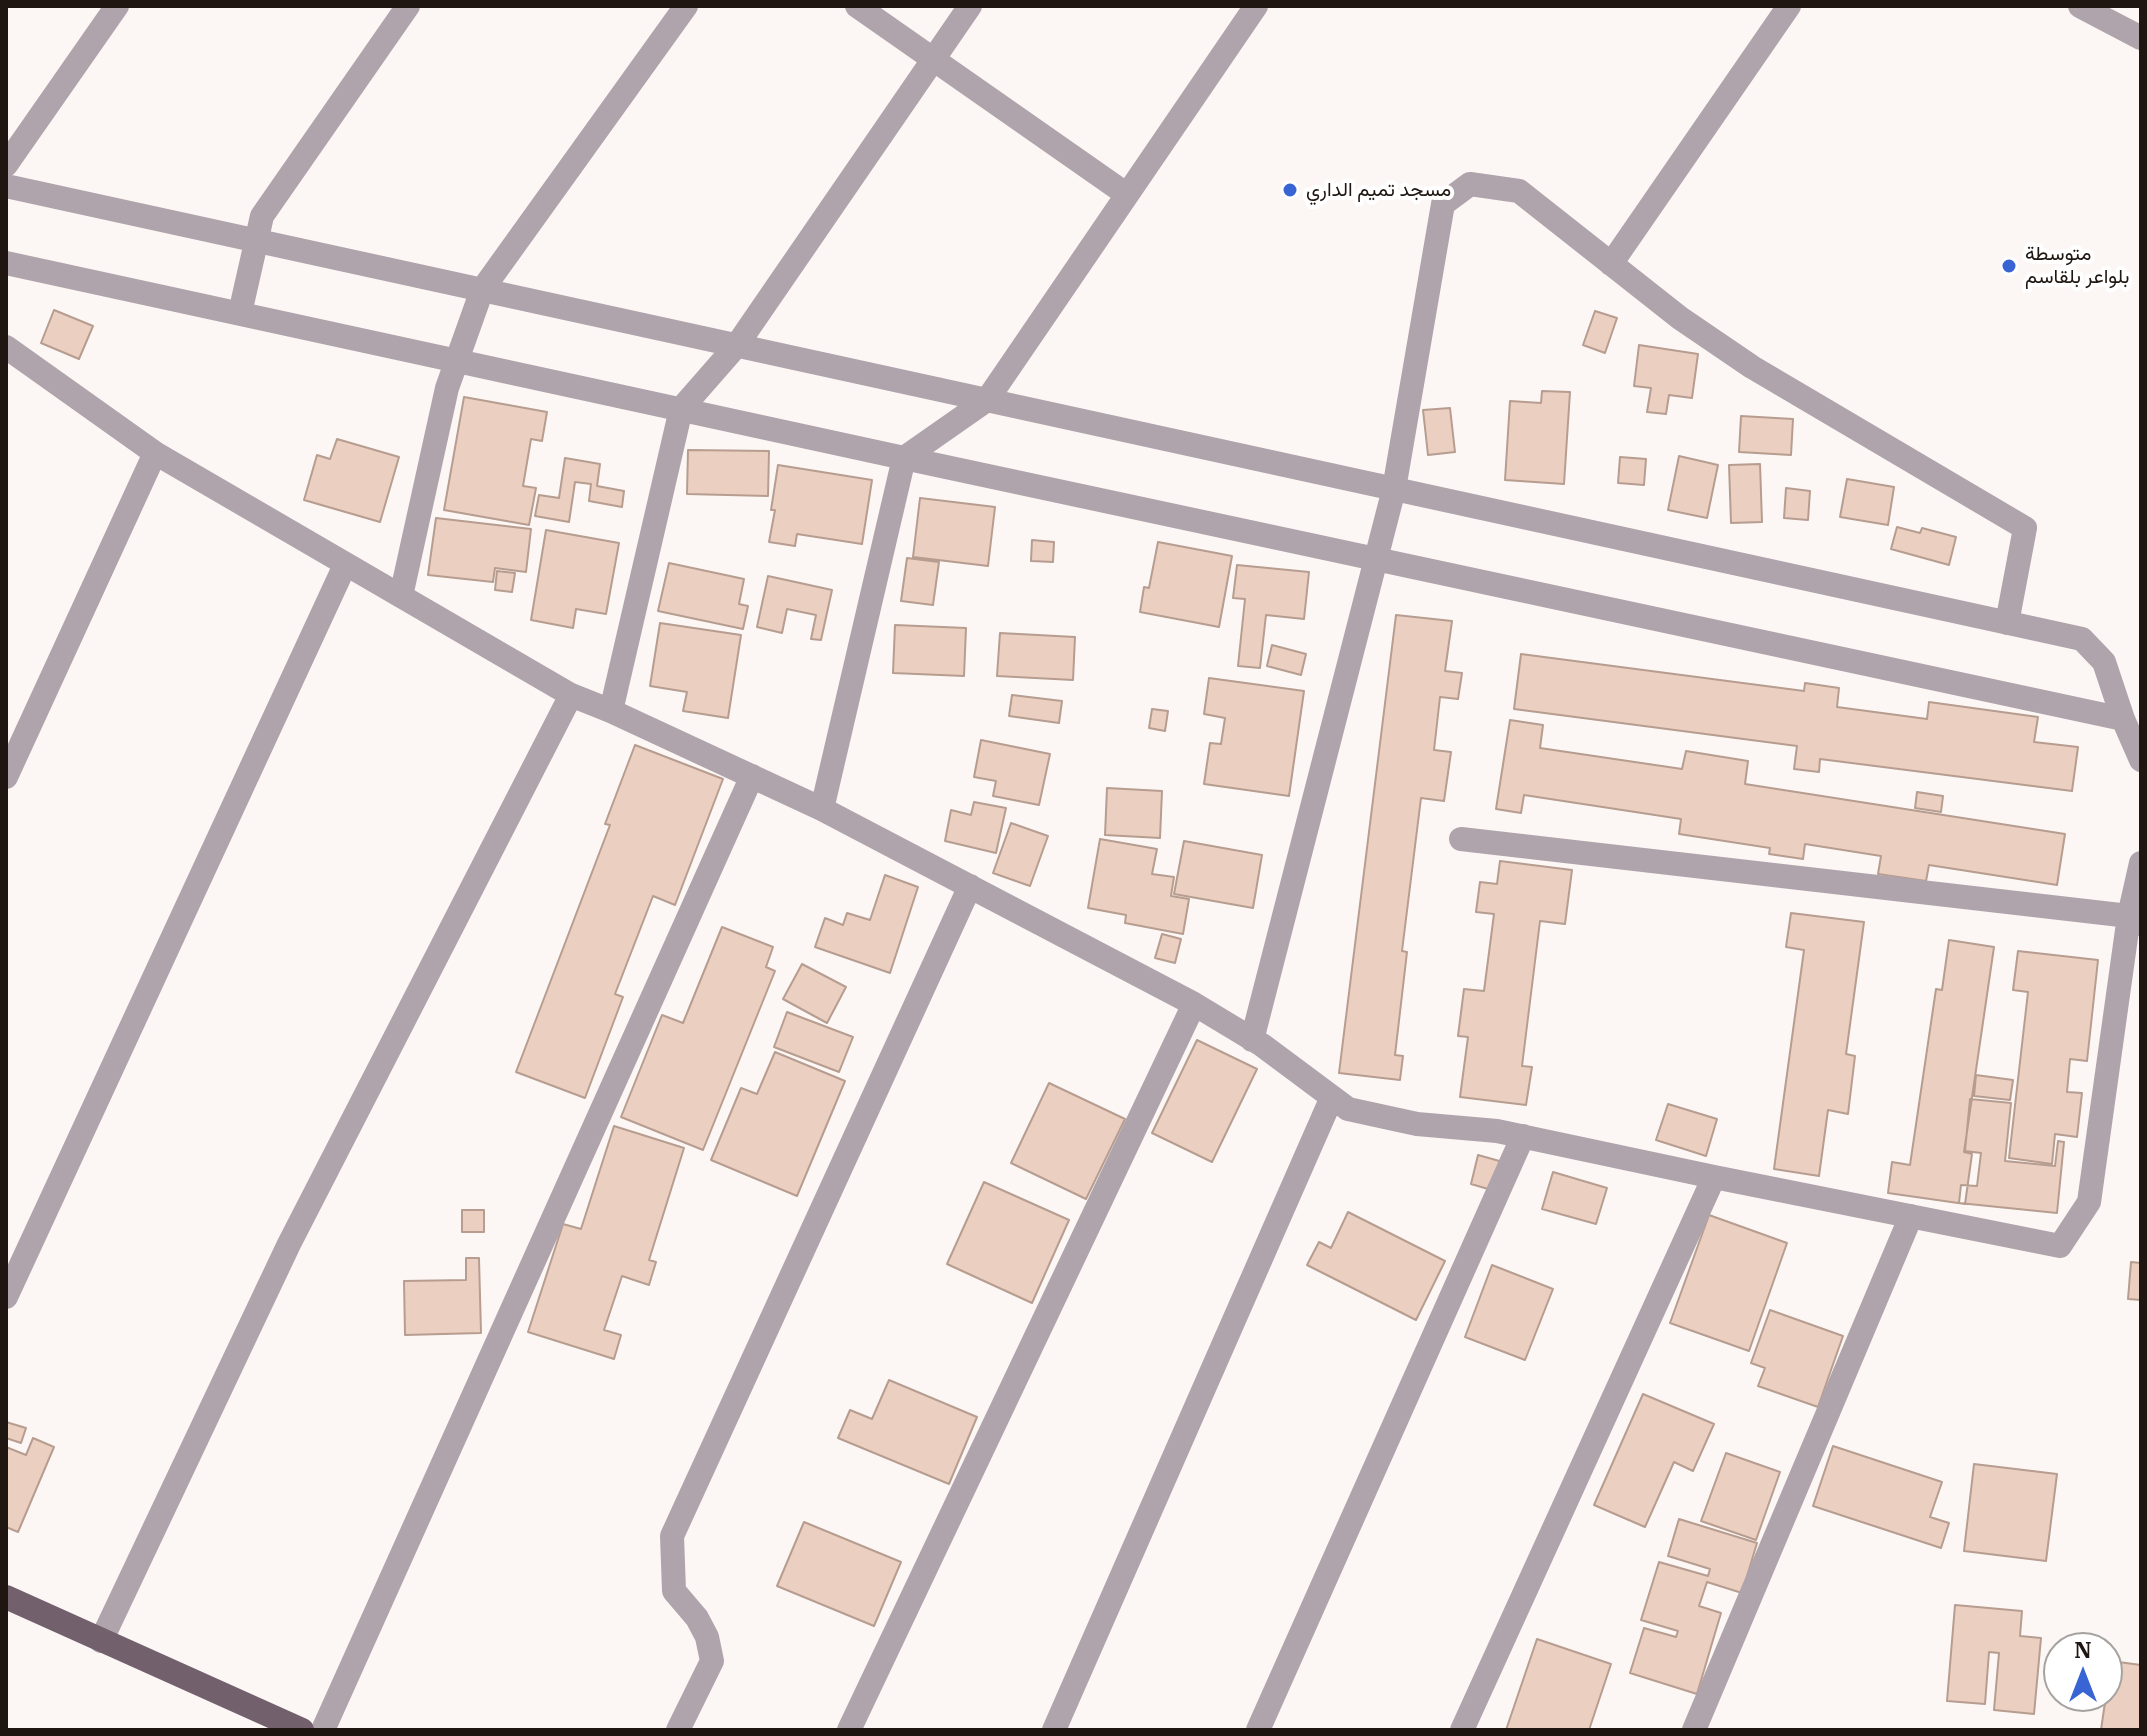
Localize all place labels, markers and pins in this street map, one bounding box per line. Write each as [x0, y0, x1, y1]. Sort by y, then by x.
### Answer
place label: مسجد تميم الداري [1306, 178, 1451, 202]
marker: مسجد تميم الداري [1281, 181, 1299, 199]
place label: متوسطة بلواعر بلقاسم [2025, 242, 2129, 289]
marker: متوسطة بلواعر بلقاسم [2000, 257, 2018, 275]

